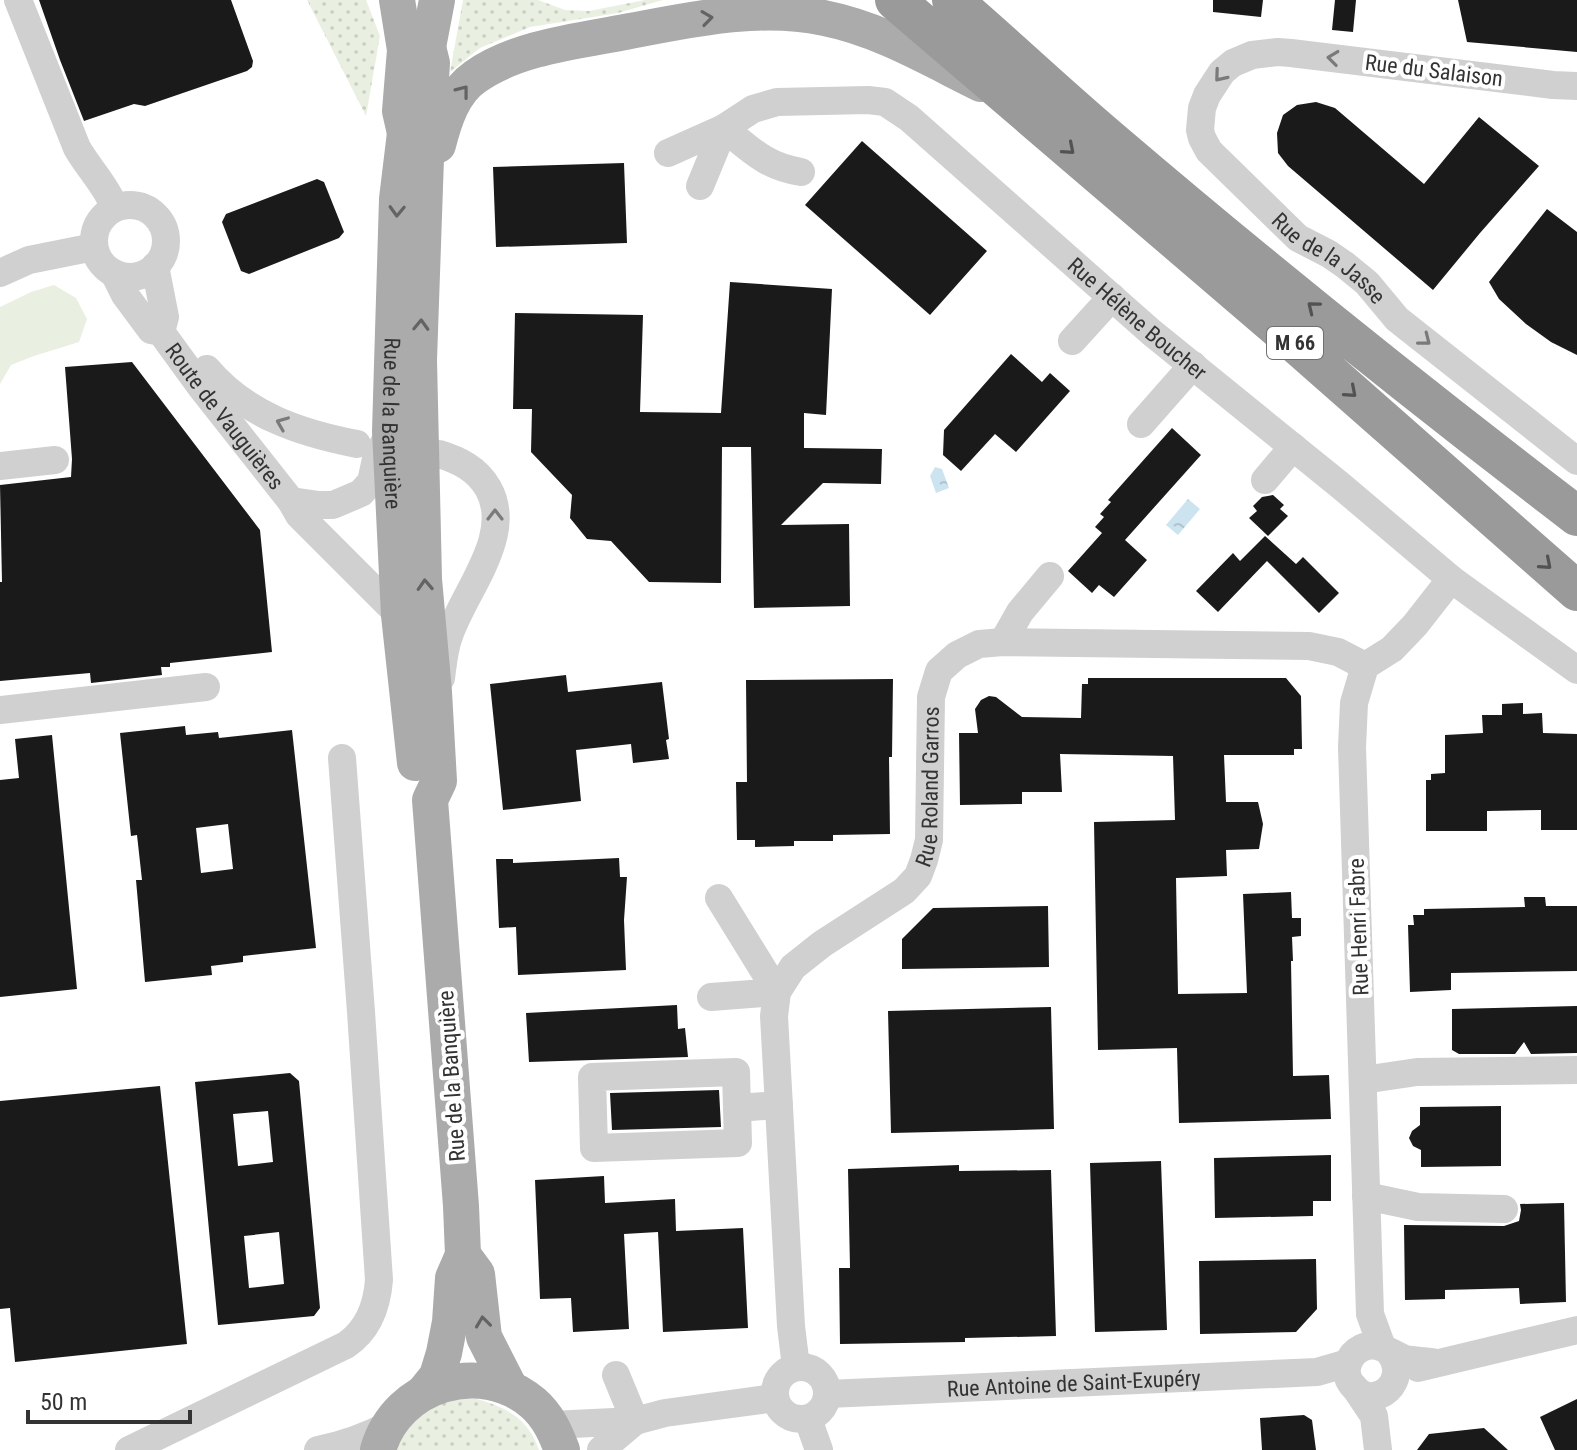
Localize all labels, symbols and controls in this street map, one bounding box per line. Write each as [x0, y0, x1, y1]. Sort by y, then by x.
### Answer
one-way arrow [700, 10, 714, 27]
one-way arrow [1326, 50, 1339, 67]
street label: Rue du Salaison [1364, 50, 1504, 91]
one-way arrow [1216, 67, 1230, 82]
one-way arrow [453, 85, 467, 100]
one-way arrow [1060, 139, 1075, 154]
one-way arrow [388, 205, 405, 218]
street label: Rue de la Jasse [1267, 208, 1391, 309]
street label: Rue Hélène Boucher [1063, 253, 1212, 385]
one-way arrow [1307, 303, 1322, 317]
one-way arrow [412, 318, 429, 331]
road number: M 66 [1267, 327, 1323, 359]
one-way arrow [1416, 331, 1431, 345]
street label: Rue de la Banquière [377, 337, 406, 510]
street label: Route de Vauguières [160, 338, 289, 495]
one-way arrow [1341, 383, 1356, 397]
one-way arrow [276, 416, 290, 433]
one-way arrow [486, 508, 504, 521]
one-way arrow [1537, 554, 1552, 569]
one-way arrow [417, 578, 434, 591]
street label: Rue Roland Garros [911, 706, 944, 870]
street label: Rue Henri Fabre [1344, 858, 1373, 996]
street label: Rue de la Banquière [433, 989, 470, 1162]
one-way arrow [474, 1316, 491, 1329]
street label: Rue Antoine de Saint-Exupéry [946, 1365, 1201, 1402]
scale bar [28, 1374, 190, 1424]
text: 50 m [40, 1388, 87, 1416]

